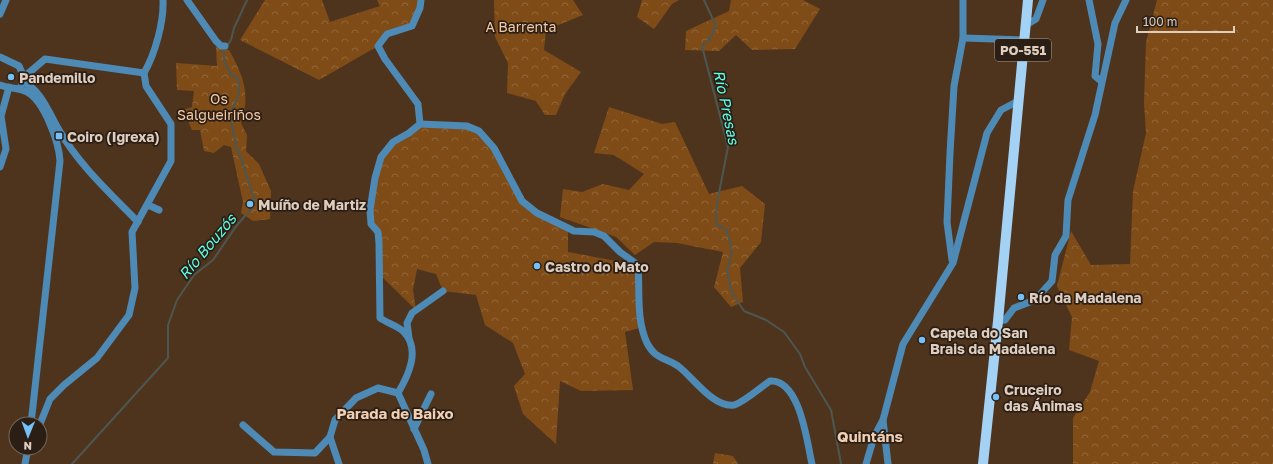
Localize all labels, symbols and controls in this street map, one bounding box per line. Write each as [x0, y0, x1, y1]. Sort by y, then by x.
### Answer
scale bar [1137, 8, 1234, 34]
text: 100 m [1143, 14, 1177, 29]
park label: A Barrenta [485, 18, 557, 35]
road number: PO-551 [995, 39, 1051, 61]
water label: Río Presas [710, 68, 744, 147]
place label: Pandemillo [19, 69, 95, 86]
marker: Pandemillo [6, 72, 16, 82]
park label: Os Salgueiriños [177, 90, 261, 123]
place label: Coiro (Igrexa) [67, 128, 160, 145]
marker: Coiro (Igrexa) [54, 131, 64, 141]
place label: Muíño de Martiz [258, 196, 366, 213]
marker: Muíño de Martiz [245, 199, 255, 209]
water label: Río Bouzós [174, 209, 240, 282]
place label: Castro do Mato [545, 258, 649, 275]
marker: Castro do Mato [532, 261, 542, 271]
place label: Río da Madalena [1029, 289, 1141, 306]
marker: Río da Madalena [1016, 292, 1026, 302]
place label: Capela do San Brais da Madalena [930, 324, 1055, 357]
marker: Capela do San Brais da Madalena [917, 335, 927, 345]
place label: Cruceiro das Ánimas [1004, 381, 1083, 414]
marker: Cruceiro das Ánimas [991, 392, 1001, 402]
district label: Parada de Baixo [336, 404, 454, 422]
north arrow [8, 416, 48, 456]
district label: Quintáns [837, 427, 903, 445]
text: N [24, 440, 32, 453]

